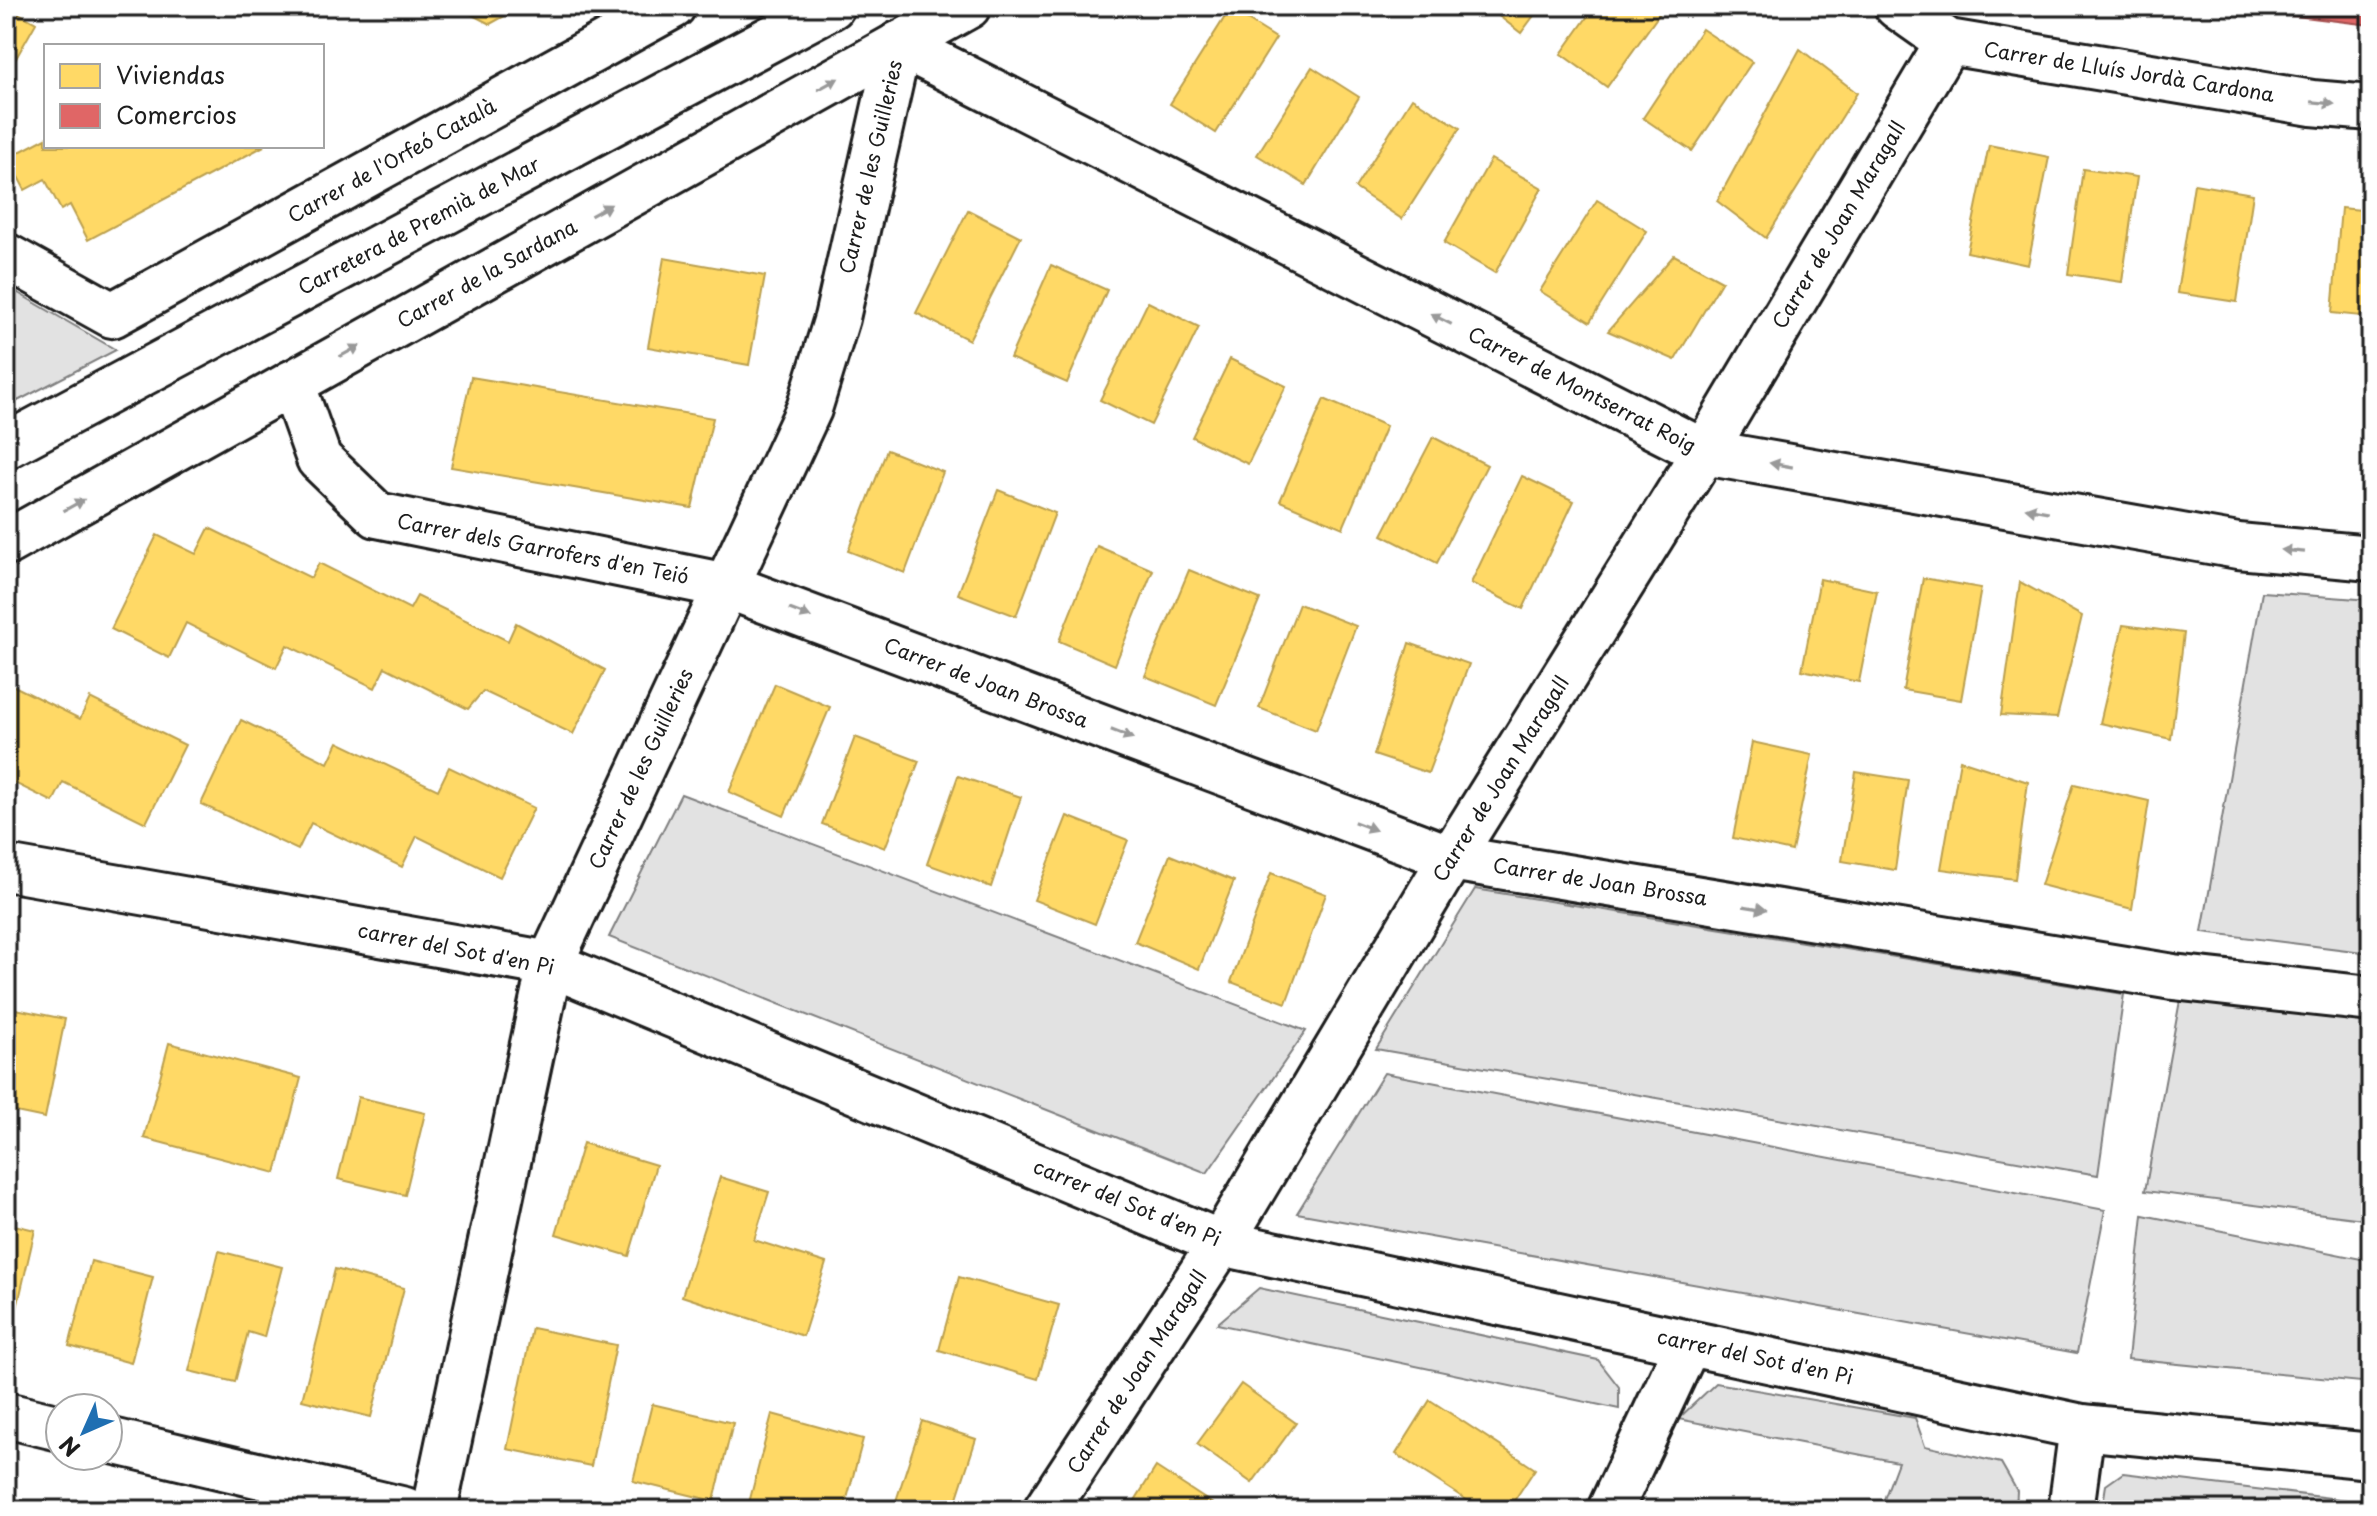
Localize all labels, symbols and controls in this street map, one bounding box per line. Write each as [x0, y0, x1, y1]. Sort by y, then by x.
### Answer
street label: Carrer de Lluís Jordà Cardona [1982, 33, 2277, 109]
legend [44, 44, 324, 148]
text: Viviendas [116, 56, 225, 92]
street label: Carrer de les Guilleries [831, 57, 909, 277]
one-way arrow [817, 77, 839, 91]
street label: Carrer de l'Orfeó Català [282, 90, 501, 230]
text: Comercios [116, 96, 237, 132]
one-way arrow [2311, 97, 2336, 110]
street label: Carrer de Joan Maragall [1764, 115, 1912, 334]
street label: Carretera de Premià de Mar [292, 148, 545, 302]
one-way arrow [590, 203, 612, 217]
street label: Carrer de la Sardana [391, 211, 582, 335]
one-way arrow [1430, 312, 1453, 326]
street label: Carrer de Montserrat Roig [1463, 318, 1702, 460]
one-way arrow [338, 344, 361, 357]
one-way arrow [1768, 459, 1793, 471]
one-way arrow [63, 498, 85, 512]
one-way arrow [2024, 504, 2049, 516]
street label: Carrer dels Garrofers d'en Teió [395, 505, 692, 591]
one-way arrow [2280, 544, 2305, 557]
one-way arrow [788, 607, 812, 620]
street label: Carrer de Joan Brossa [880, 629, 1093, 735]
street label: Carrer de les Guilleries [580, 663, 700, 874]
street label: Carrer de Joan Maragall [1424, 670, 1576, 887]
one-way arrow [1110, 728, 1134, 741]
one-way arrow [1354, 820, 1378, 832]
street label: Carrer de Joan Brossa [1491, 849, 1710, 913]
one-way arrow [1743, 902, 1768, 915]
street label: carrer del Sot d'en Pi [355, 914, 557, 982]
street label: carrer del Sot d'en Pi [1029, 1151, 1226, 1253]
street label: Carrer de Joan Maragall [1059, 1264, 1213, 1479]
street label: carrer del Sot d'en Pi [1654, 1321, 1856, 1391]
north arrow [44, 1392, 124, 1472]
text: N [51, 1429, 87, 1465]

